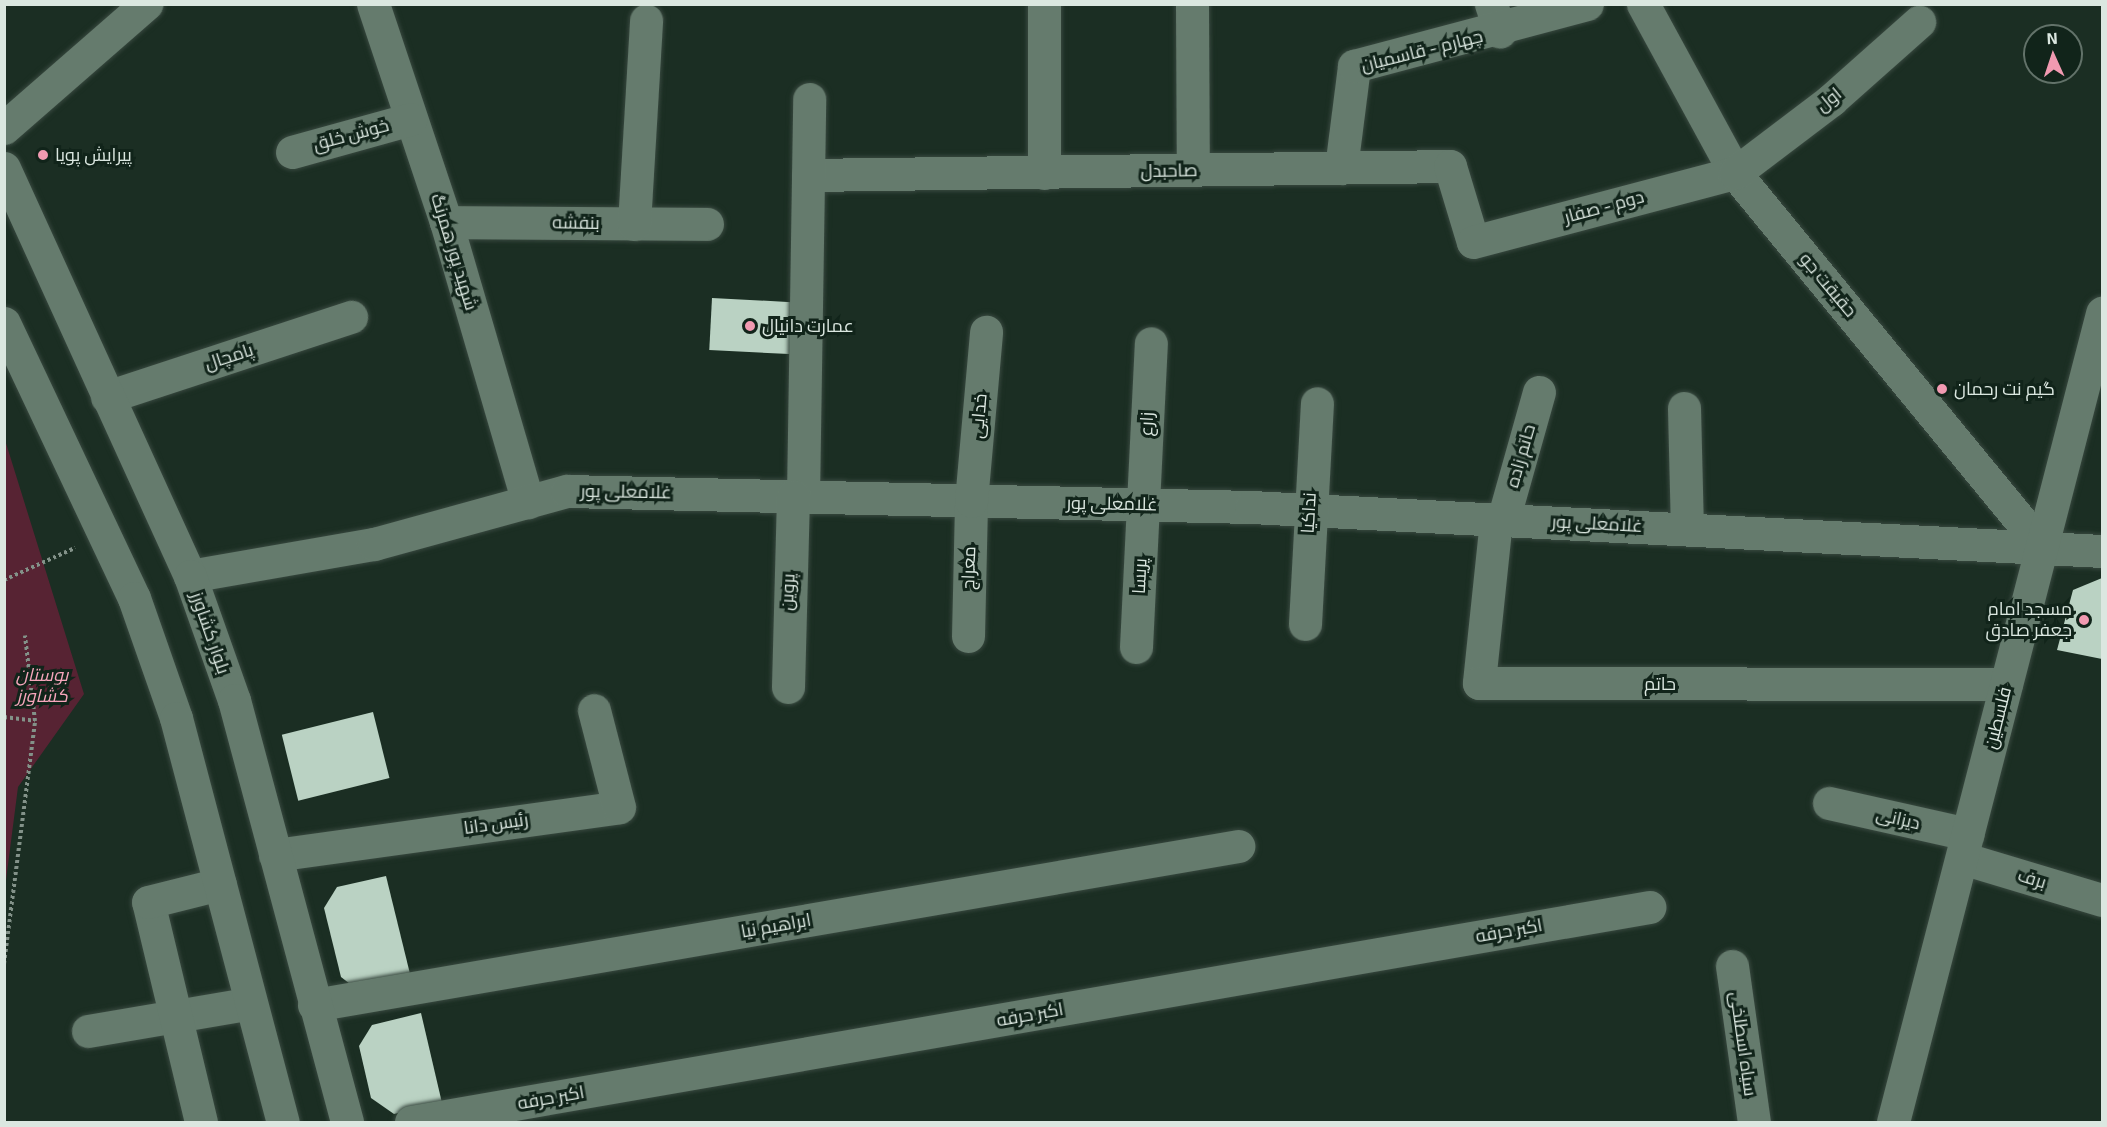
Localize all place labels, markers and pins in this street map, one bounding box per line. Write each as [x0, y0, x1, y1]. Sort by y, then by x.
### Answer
place label: پیرایش پویا [55, 144, 132, 166]
marker: پیرایش پویا [36, 148, 50, 162]
place label: عمارت دانیال [762, 315, 854, 337]
marker: عمارت دانیال [743, 319, 757, 333]
place label: گیم نت رحمان [1954, 378, 2055, 400]
marker: گیم نت رحمان [1935, 382, 1949, 396]
place label: مسجد امام جعفر صادق [1985, 599, 2072, 642]
marker: مسجد امام جعفر صادق [2077, 613, 2091, 627]

